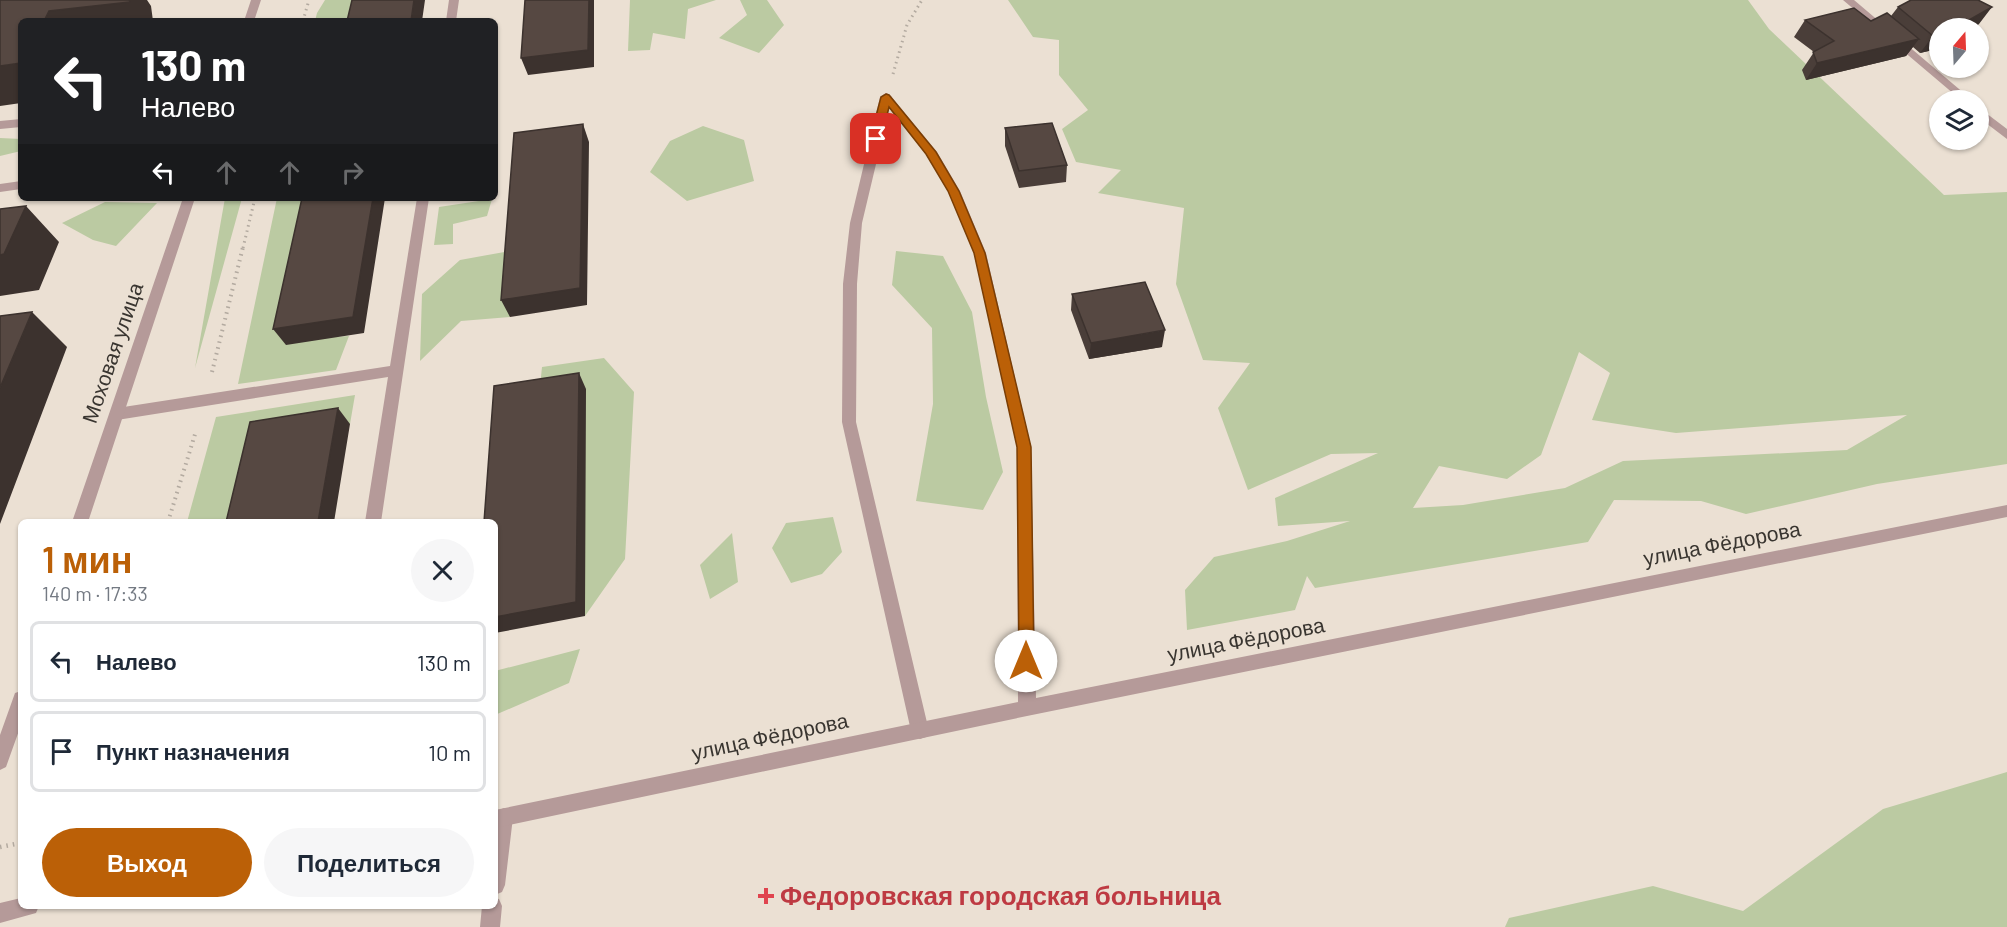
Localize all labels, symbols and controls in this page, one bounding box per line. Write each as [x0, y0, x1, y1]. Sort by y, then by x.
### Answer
north arrow [1929, 18, 1989, 78]
map controls [1929, 18, 1989, 150]
text: 130 m [141, 39, 246, 89]
icon: left [42, 42, 120, 120]
text: Налево [141, 90, 235, 122]
button: layers [1929, 90, 1989, 150]
pin [850, 113, 901, 164]
icon: arrive [859, 122, 892, 155]
icon: left [147, 156, 180, 189]
icon: ahead [210, 156, 243, 189]
icon: ahead [273, 156, 306, 189]
icon: right [336, 156, 369, 189]
street label: Моховая улица [76, 279, 147, 426]
street label: улица Фёдорова [1641, 515, 1803, 570]
text: 1 мин [42, 537, 132, 580]
button: close [411, 539, 474, 602]
text: 140 m · 17:33 [42, 581, 148, 605]
street label: улица Фёдорова [1165, 611, 1327, 666]
position arrow [994, 629, 1058, 693]
icon: left [45, 645, 78, 678]
text: Налево [96, 648, 177, 674]
text: 130 m [417, 649, 471, 675]
street label: улица Фёдорова [689, 707, 851, 764]
icon: arrive [45, 735, 78, 768]
text: Пункт назначения [96, 738, 290, 764]
text: 10 m [428, 739, 471, 765]
button: Выход [42, 828, 252, 897]
button: Поделиться [264, 828, 474, 897]
place label: Федоровская городская больница [780, 879, 1221, 910]
marker: Федоровская городская больница [757, 887, 775, 905]

